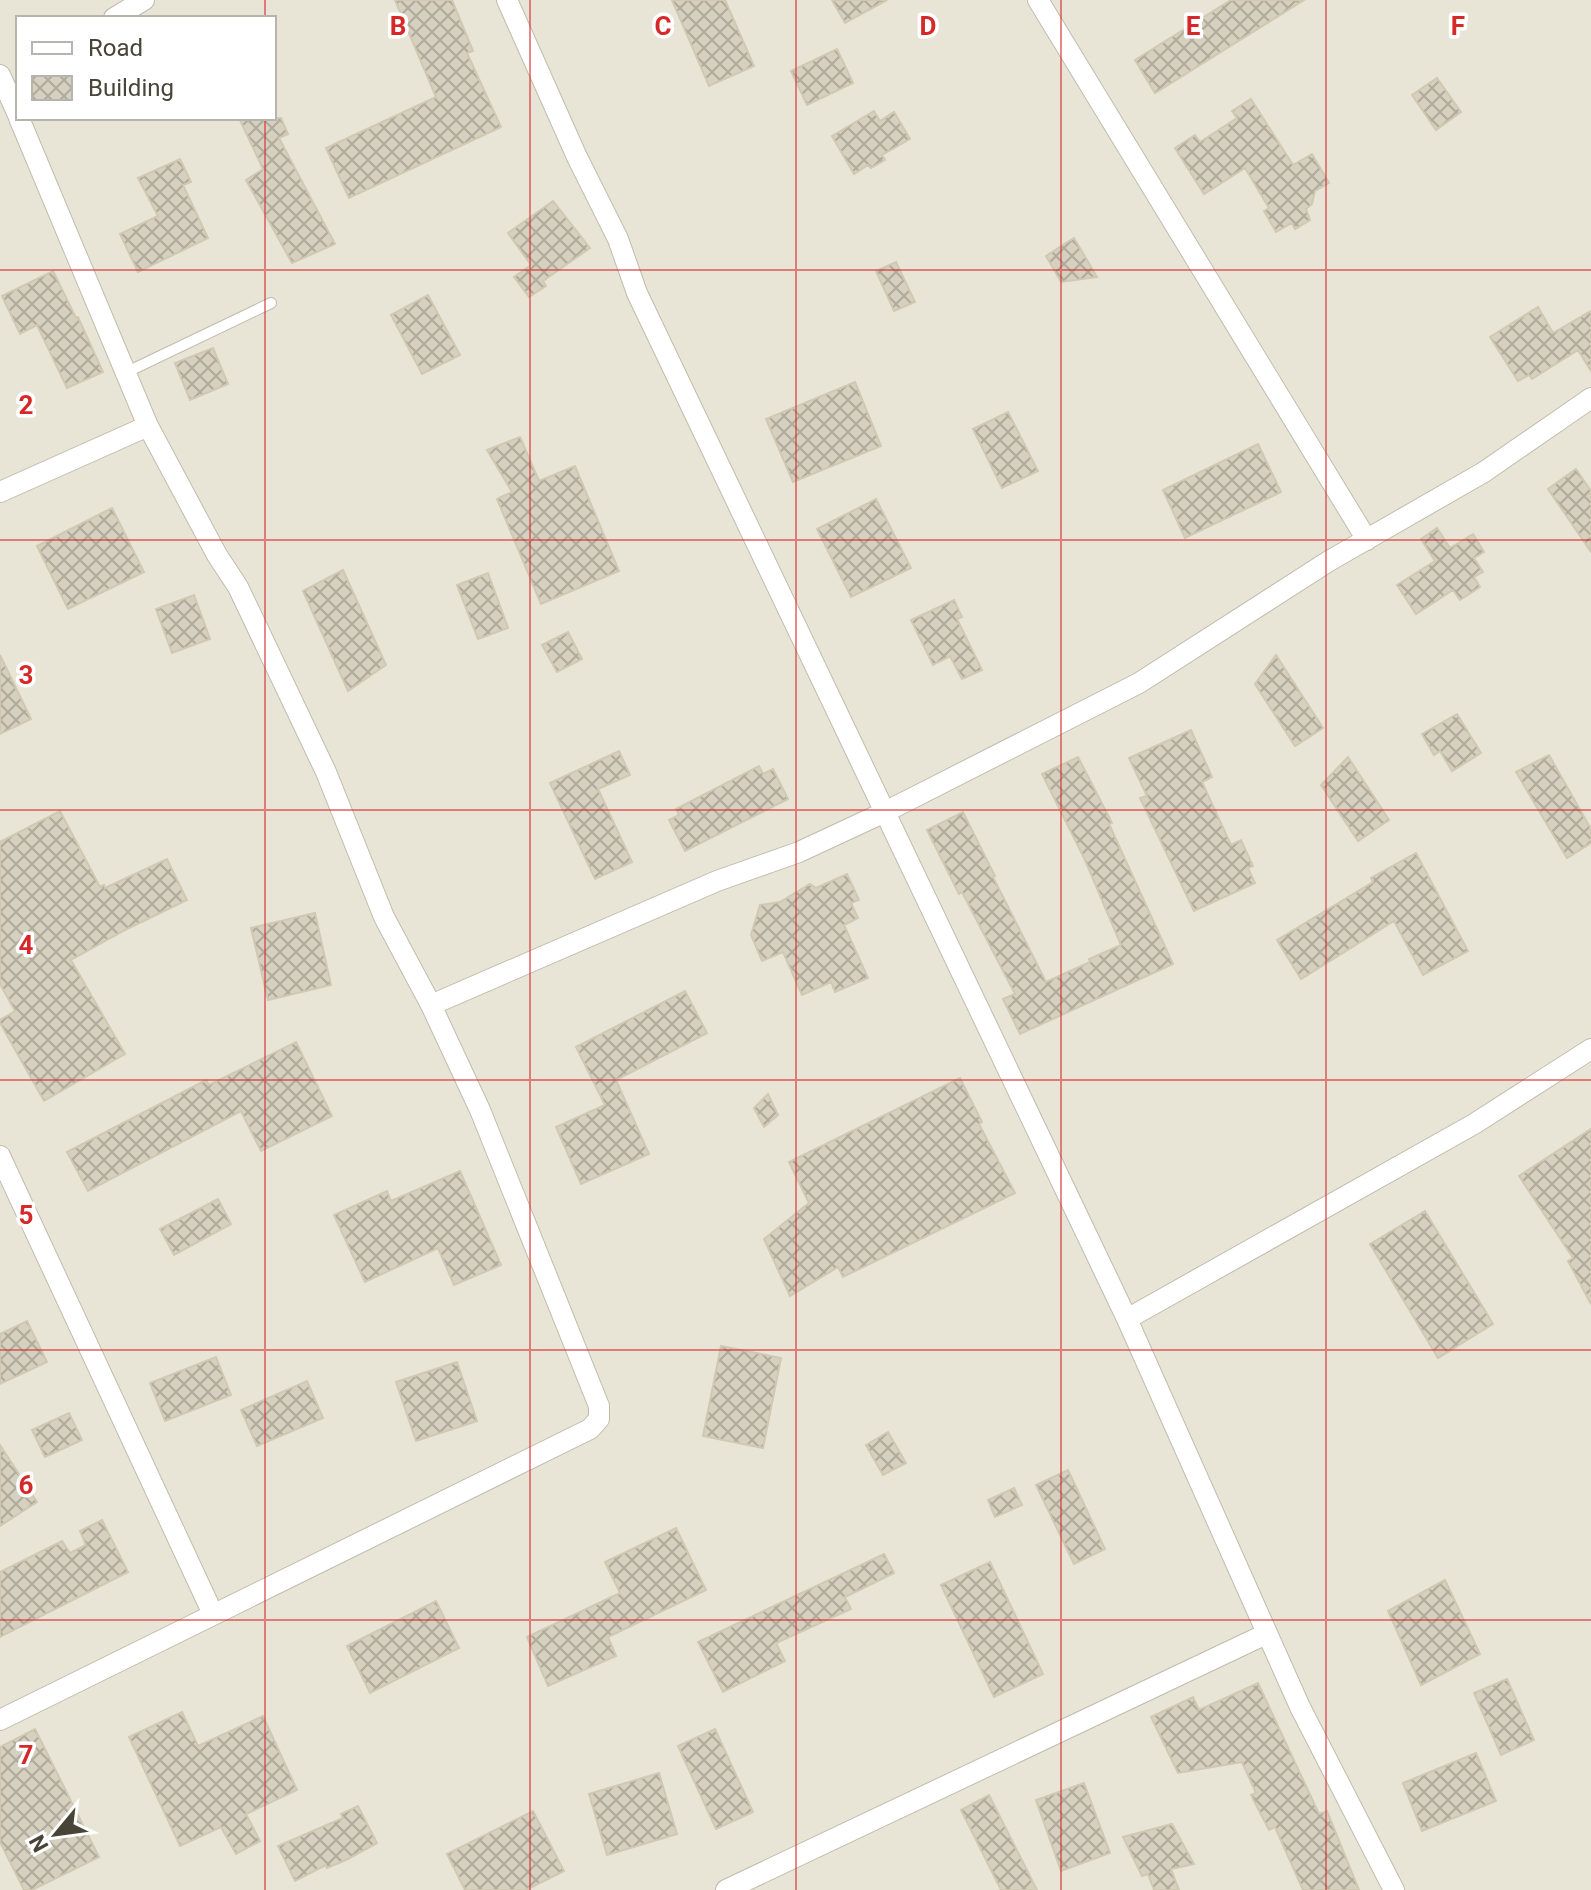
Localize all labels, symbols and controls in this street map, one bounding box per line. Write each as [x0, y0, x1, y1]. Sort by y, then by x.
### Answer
text: B [390, 11, 406, 41]
text: C [654, 11, 672, 41]
text: D [920, 11, 936, 41]
text: E [1186, 11, 1201, 41]
text: F [1451, 11, 1465, 41]
legend [16, 16, 276, 120]
text: Road [88, 34, 143, 62]
text: Building [88, 74, 174, 102]
text: 2 [19, 390, 33, 420]
text: 3 [19, 660, 33, 690]
text: 4 [19, 930, 34, 960]
text: 5 [19, 1200, 33, 1230]
text: 6 [19, 1470, 34, 1500]
text: 7 [19, 1740, 33, 1770]
north arrow [16, 1794, 96, 1874]
text: N [24, 1831, 54, 1856]

